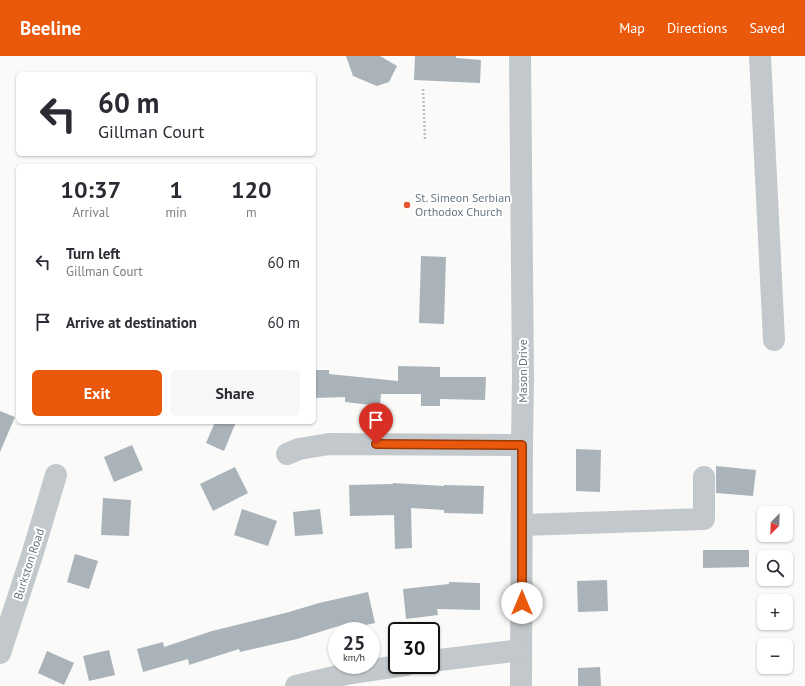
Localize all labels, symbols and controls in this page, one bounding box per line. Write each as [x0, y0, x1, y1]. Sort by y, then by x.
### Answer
text: Beeline [20, 16, 81, 40]
text: Map [619, 19, 645, 37]
text: Directions [667, 19, 727, 37]
text: Saved [749, 19, 785, 37]
text: 60 m [98, 84, 159, 121]
icon: left [32, 88, 84, 140]
text: Gillman Court [98, 120, 204, 143]
text: 10:37 [60, 174, 121, 205]
text: 1 [169, 174, 183, 205]
text: 120 [231, 174, 272, 205]
place label: St. Simeon Serbian Orthodox Church [415, 190, 511, 219]
marker: St. Simeon Serbian Orthodox Church [402, 200, 412, 210]
text: Arrival [73, 204, 109, 221]
text: min [165, 204, 187, 221]
text: m [246, 204, 257, 221]
text: Turn left [66, 244, 120, 263]
icon: left [32, 251, 54, 273]
text: 60 m [267, 253, 300, 272]
text: Gillman Court [66, 263, 143, 280]
icon: arrive [32, 311, 54, 333]
text: Arrive at destination [66, 313, 197, 332]
text: 60 m [267, 313, 300, 332]
street label: Mason Drive [515, 339, 530, 403]
button: Exit [32, 370, 162, 416]
button: Share [170, 370, 300, 416]
pin [359, 403, 393, 444]
icon: arrive [365, 409, 387, 431]
north arrow [757, 506, 793, 542]
map controls [757, 506, 793, 674]
street label: Burkston Road [10, 526, 47, 601]
button: search [757, 550, 793, 586]
position arrow [501, 582, 543, 624]
button: + [757, 594, 793, 630]
speed limit sign: 30 [388, 622, 440, 674]
text: 25 [343, 630, 365, 656]
button: − [757, 638, 793, 674]
text: km/h [343, 651, 365, 664]

